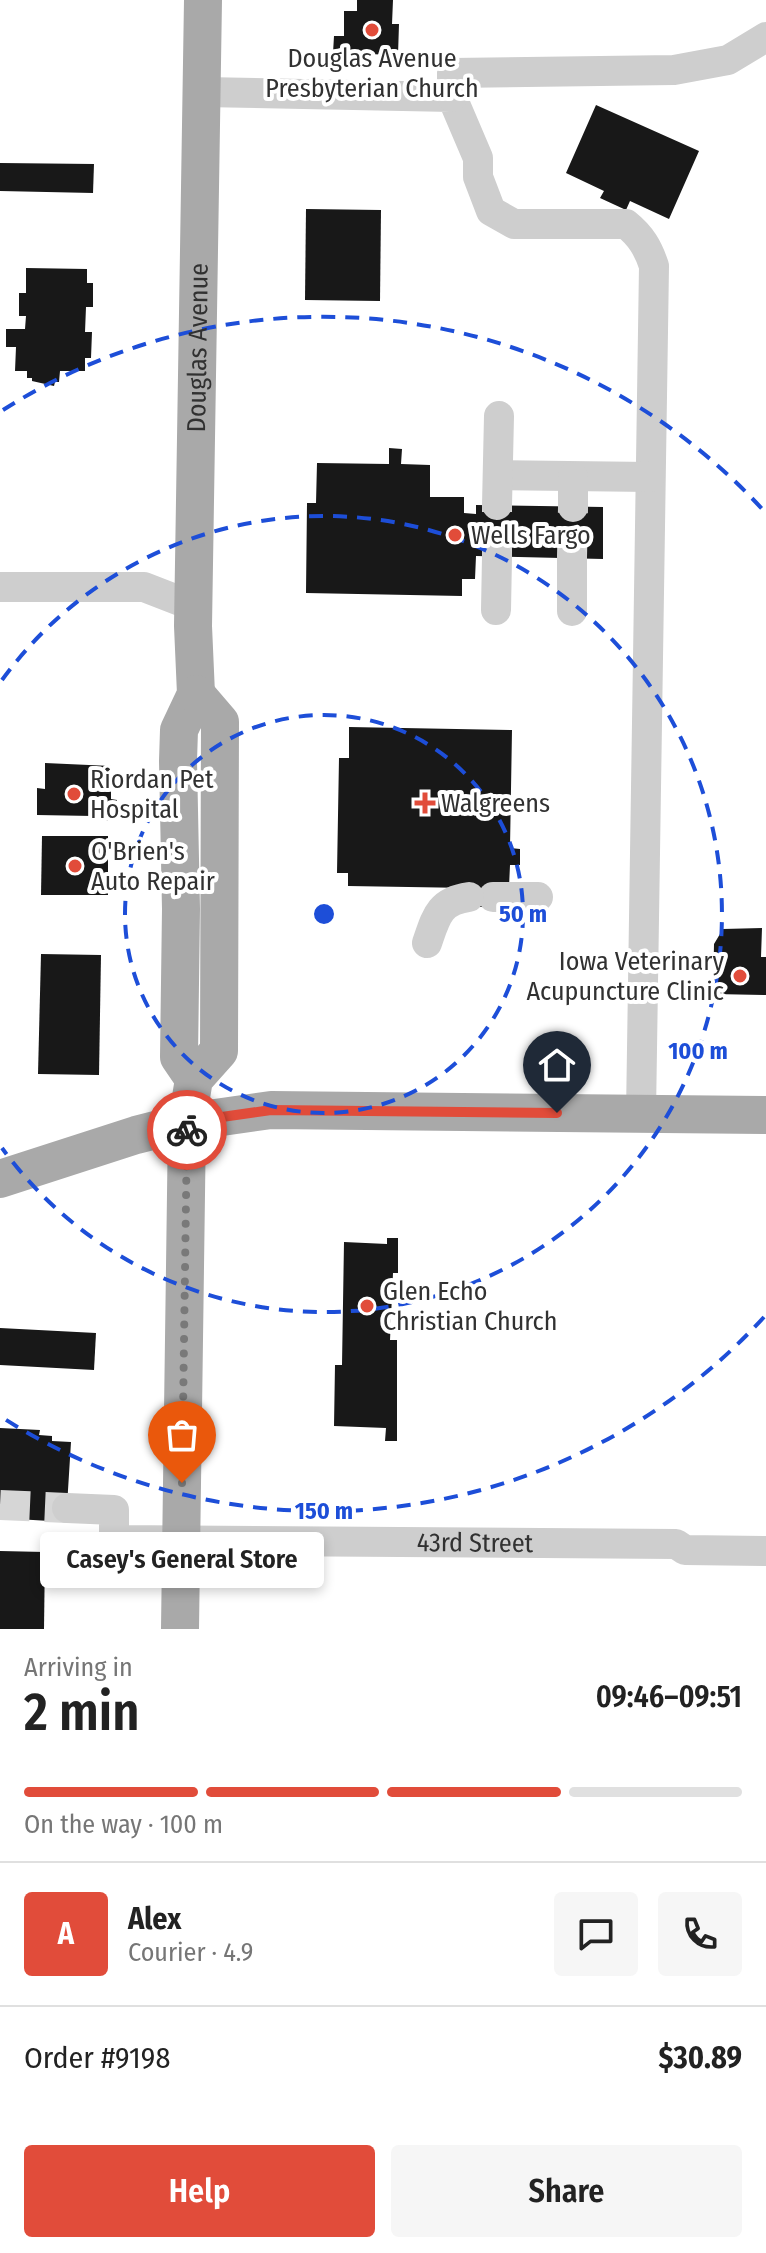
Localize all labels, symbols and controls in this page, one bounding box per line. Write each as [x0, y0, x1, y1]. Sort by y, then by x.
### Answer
marker: Douglas Avenue Presbyterian Church [363, 21, 381, 39]
place label: Douglas Avenue Presbyterian Church [265, 43, 479, 104]
street label: Douglas Avenue [181, 263, 215, 433]
place label: Wells Fargo [471, 520, 591, 551]
marker: Wells Fargo [446, 526, 464, 544]
place label: Riordan Pet Hospital [90, 764, 214, 825]
marker: Riordan Pet Hospital [65, 785, 83, 803]
place label: Walgreens [441, 788, 550, 819]
marker: Walgreens [416, 794, 434, 812]
place label: O'Brien's Auto Repair [91, 836, 215, 897]
marker: O'Brien's Auto Repair [66, 857, 84, 875]
centre of rings [310, 900, 338, 928]
text: 50 m [499, 900, 547, 928]
place label: Iowa Veterinary Acupuncture Clinic [526, 946, 724, 1007]
marker: Iowa Veterinary Acupuncture Clinic [731, 967, 749, 985]
pin [523, 1031, 591, 1113]
text: 100 m [668, 1037, 728, 1065]
icon: home [535, 1043, 579, 1087]
courier [147, 1090, 227, 1170]
icon: bike [165, 1108, 209, 1152]
place label: Glen Echo Christian Church [383, 1276, 557, 1337]
marker: Glen Echo Christian Church [358, 1297, 376, 1315]
pin [148, 1401, 216, 1483]
icon: bag [160, 1413, 204, 1457]
text: 150 m [295, 1497, 353, 1525]
street label: 43rd Street [417, 1527, 534, 1559]
callout: Casey's General Store [40, 1531, 324, 1587]
text: Casey's General Store [66, 1544, 298, 1575]
text: Arriving in [24, 1652, 133, 1683]
text: 09:46–09:51 [596, 1679, 742, 1715]
text: 2 min [24, 1681, 140, 1744]
text: On the way · 100 m [24, 1809, 223, 1840]
button: chat [554, 1892, 638, 1976]
button: phone [658, 1892, 742, 1976]
text: Alex [128, 1901, 181, 1937]
text: A [58, 1916, 74, 1952]
text: Courier · 4.9 [128, 1937, 253, 1968]
text: Order #9198 [24, 2040, 170, 2076]
text: $30.89 [659, 2040, 742, 2076]
button: Help [24, 2145, 375, 2237]
button: Share [391, 2145, 742, 2237]

